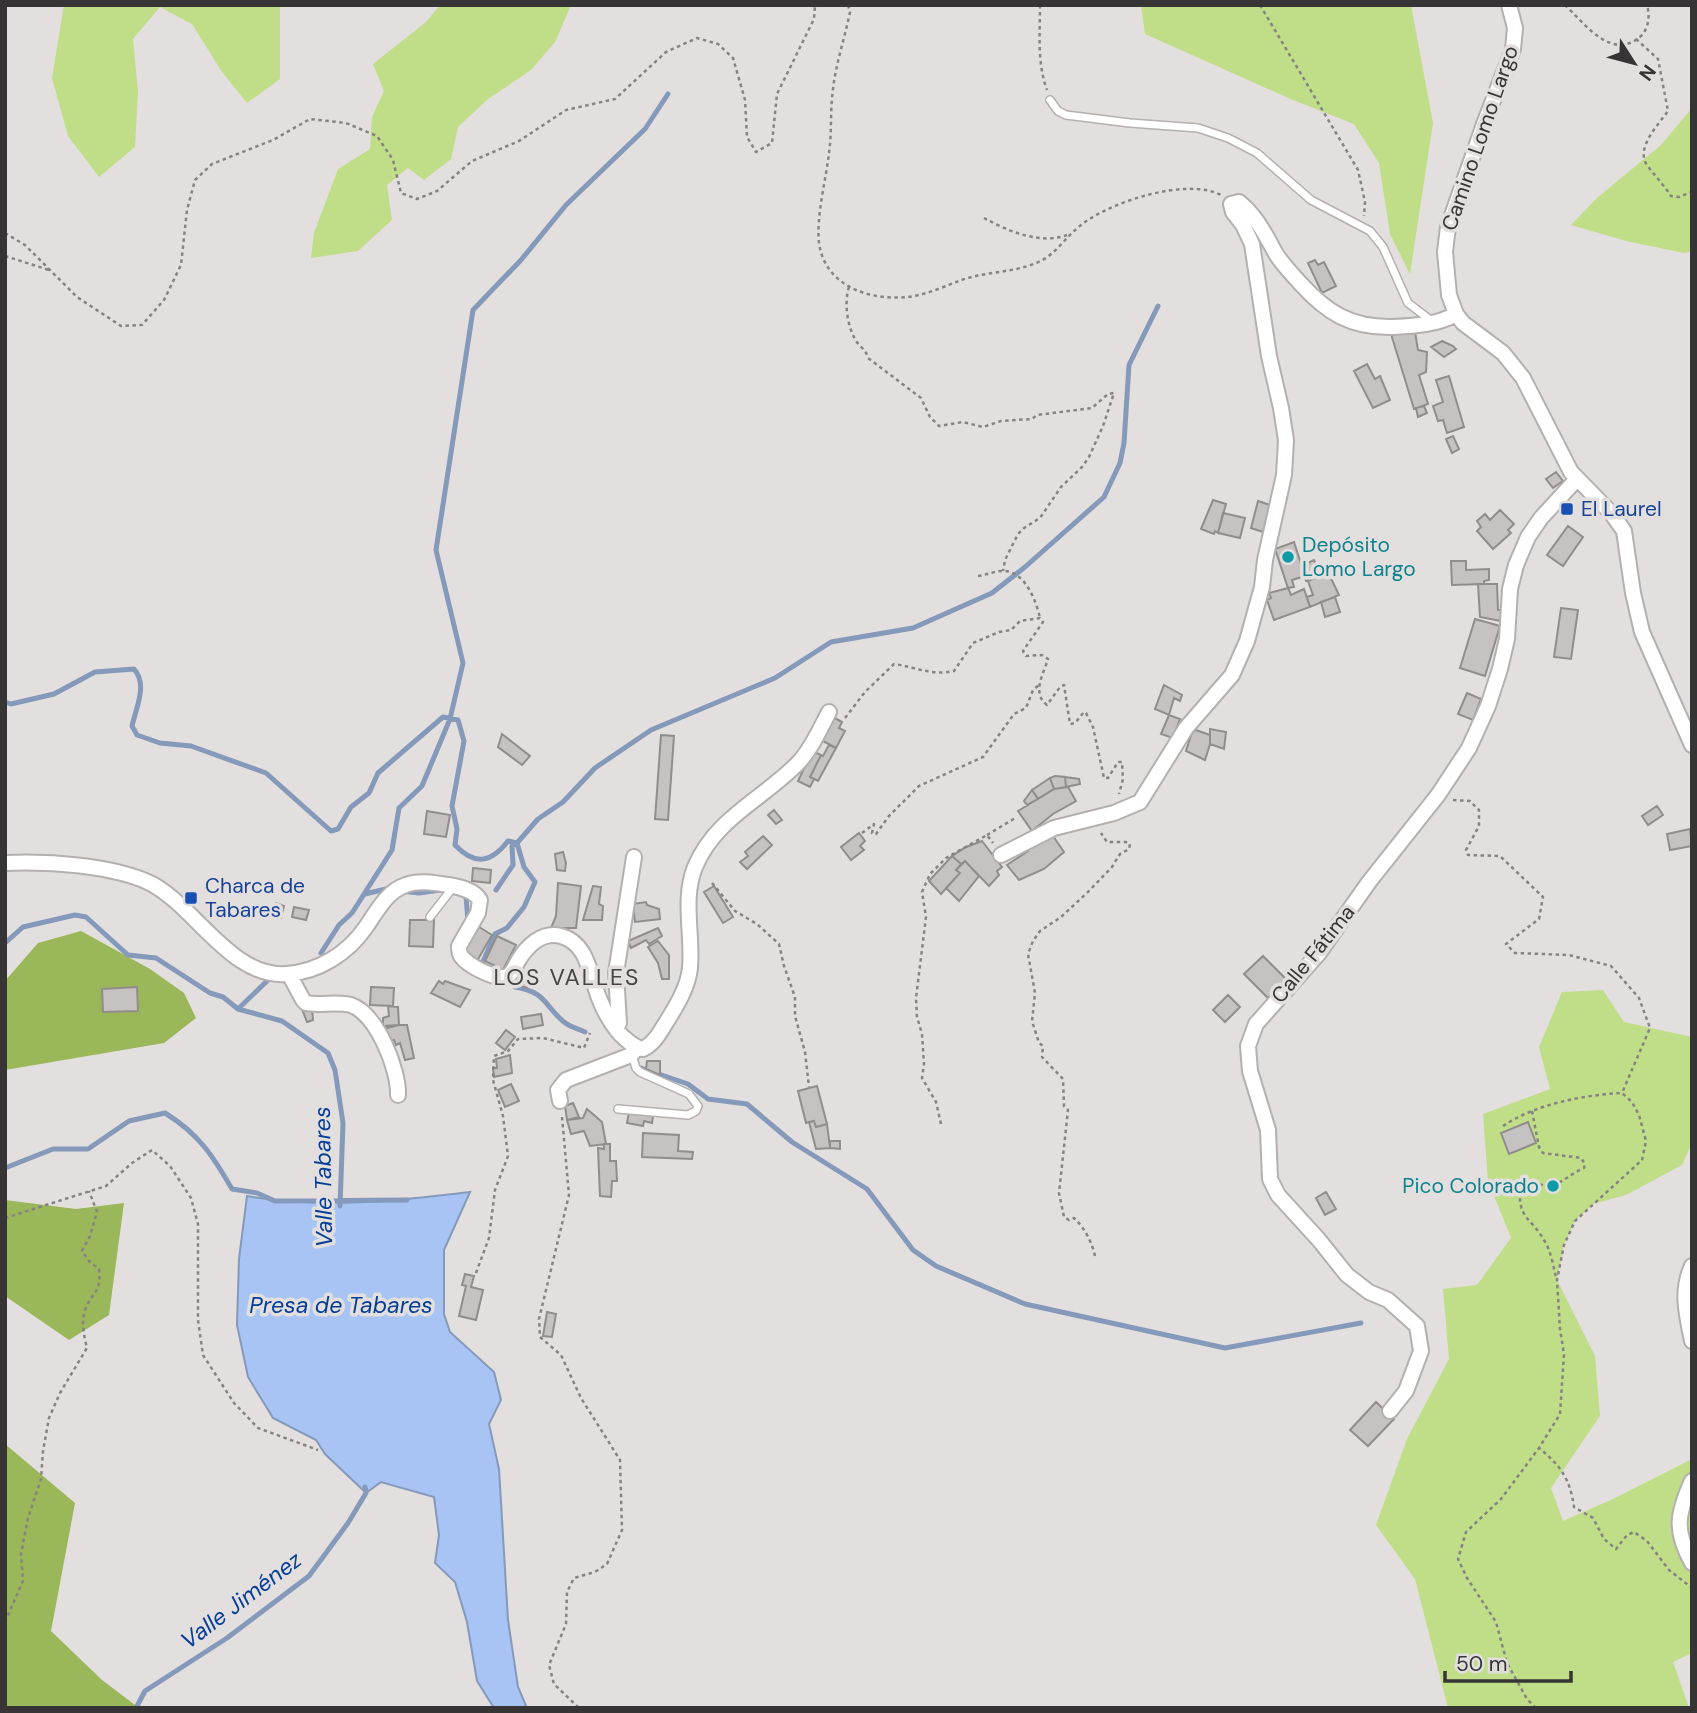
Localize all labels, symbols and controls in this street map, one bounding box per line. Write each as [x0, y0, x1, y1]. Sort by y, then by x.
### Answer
north arrow [1599, 28, 1669, 98]
street label: Camino Lomo Largo [1435, 42, 1525, 234]
text: N [1633, 60, 1662, 86]
place label: El Laurel [1581, 495, 1662, 523]
marker: El Laurel [1559, 501, 1575, 517]
place label: Depósito Lomo Largo [1302, 531, 1416, 583]
marker: Depósito Lomo Largo [1280, 549, 1296, 565]
place label: Charca de Tabares [205, 872, 305, 924]
marker: Charca de Tabares [183, 890, 199, 906]
street label: Calle Fátima [1265, 899, 1361, 1009]
district label: LOS VALLES [494, 962, 640, 992]
water label: Valle Tabares [307, 1106, 339, 1248]
place label: Pico Colorado [1402, 1172, 1539, 1200]
marker: Pico Colorado [1545, 1178, 1561, 1194]
water label: Presa de Tabares [249, 1290, 433, 1320]
water label: Valle Jiménez [174, 1544, 308, 1655]
scale bar [1445, 1640, 1571, 1684]
text: 50 m [1456, 1650, 1507, 1678]

